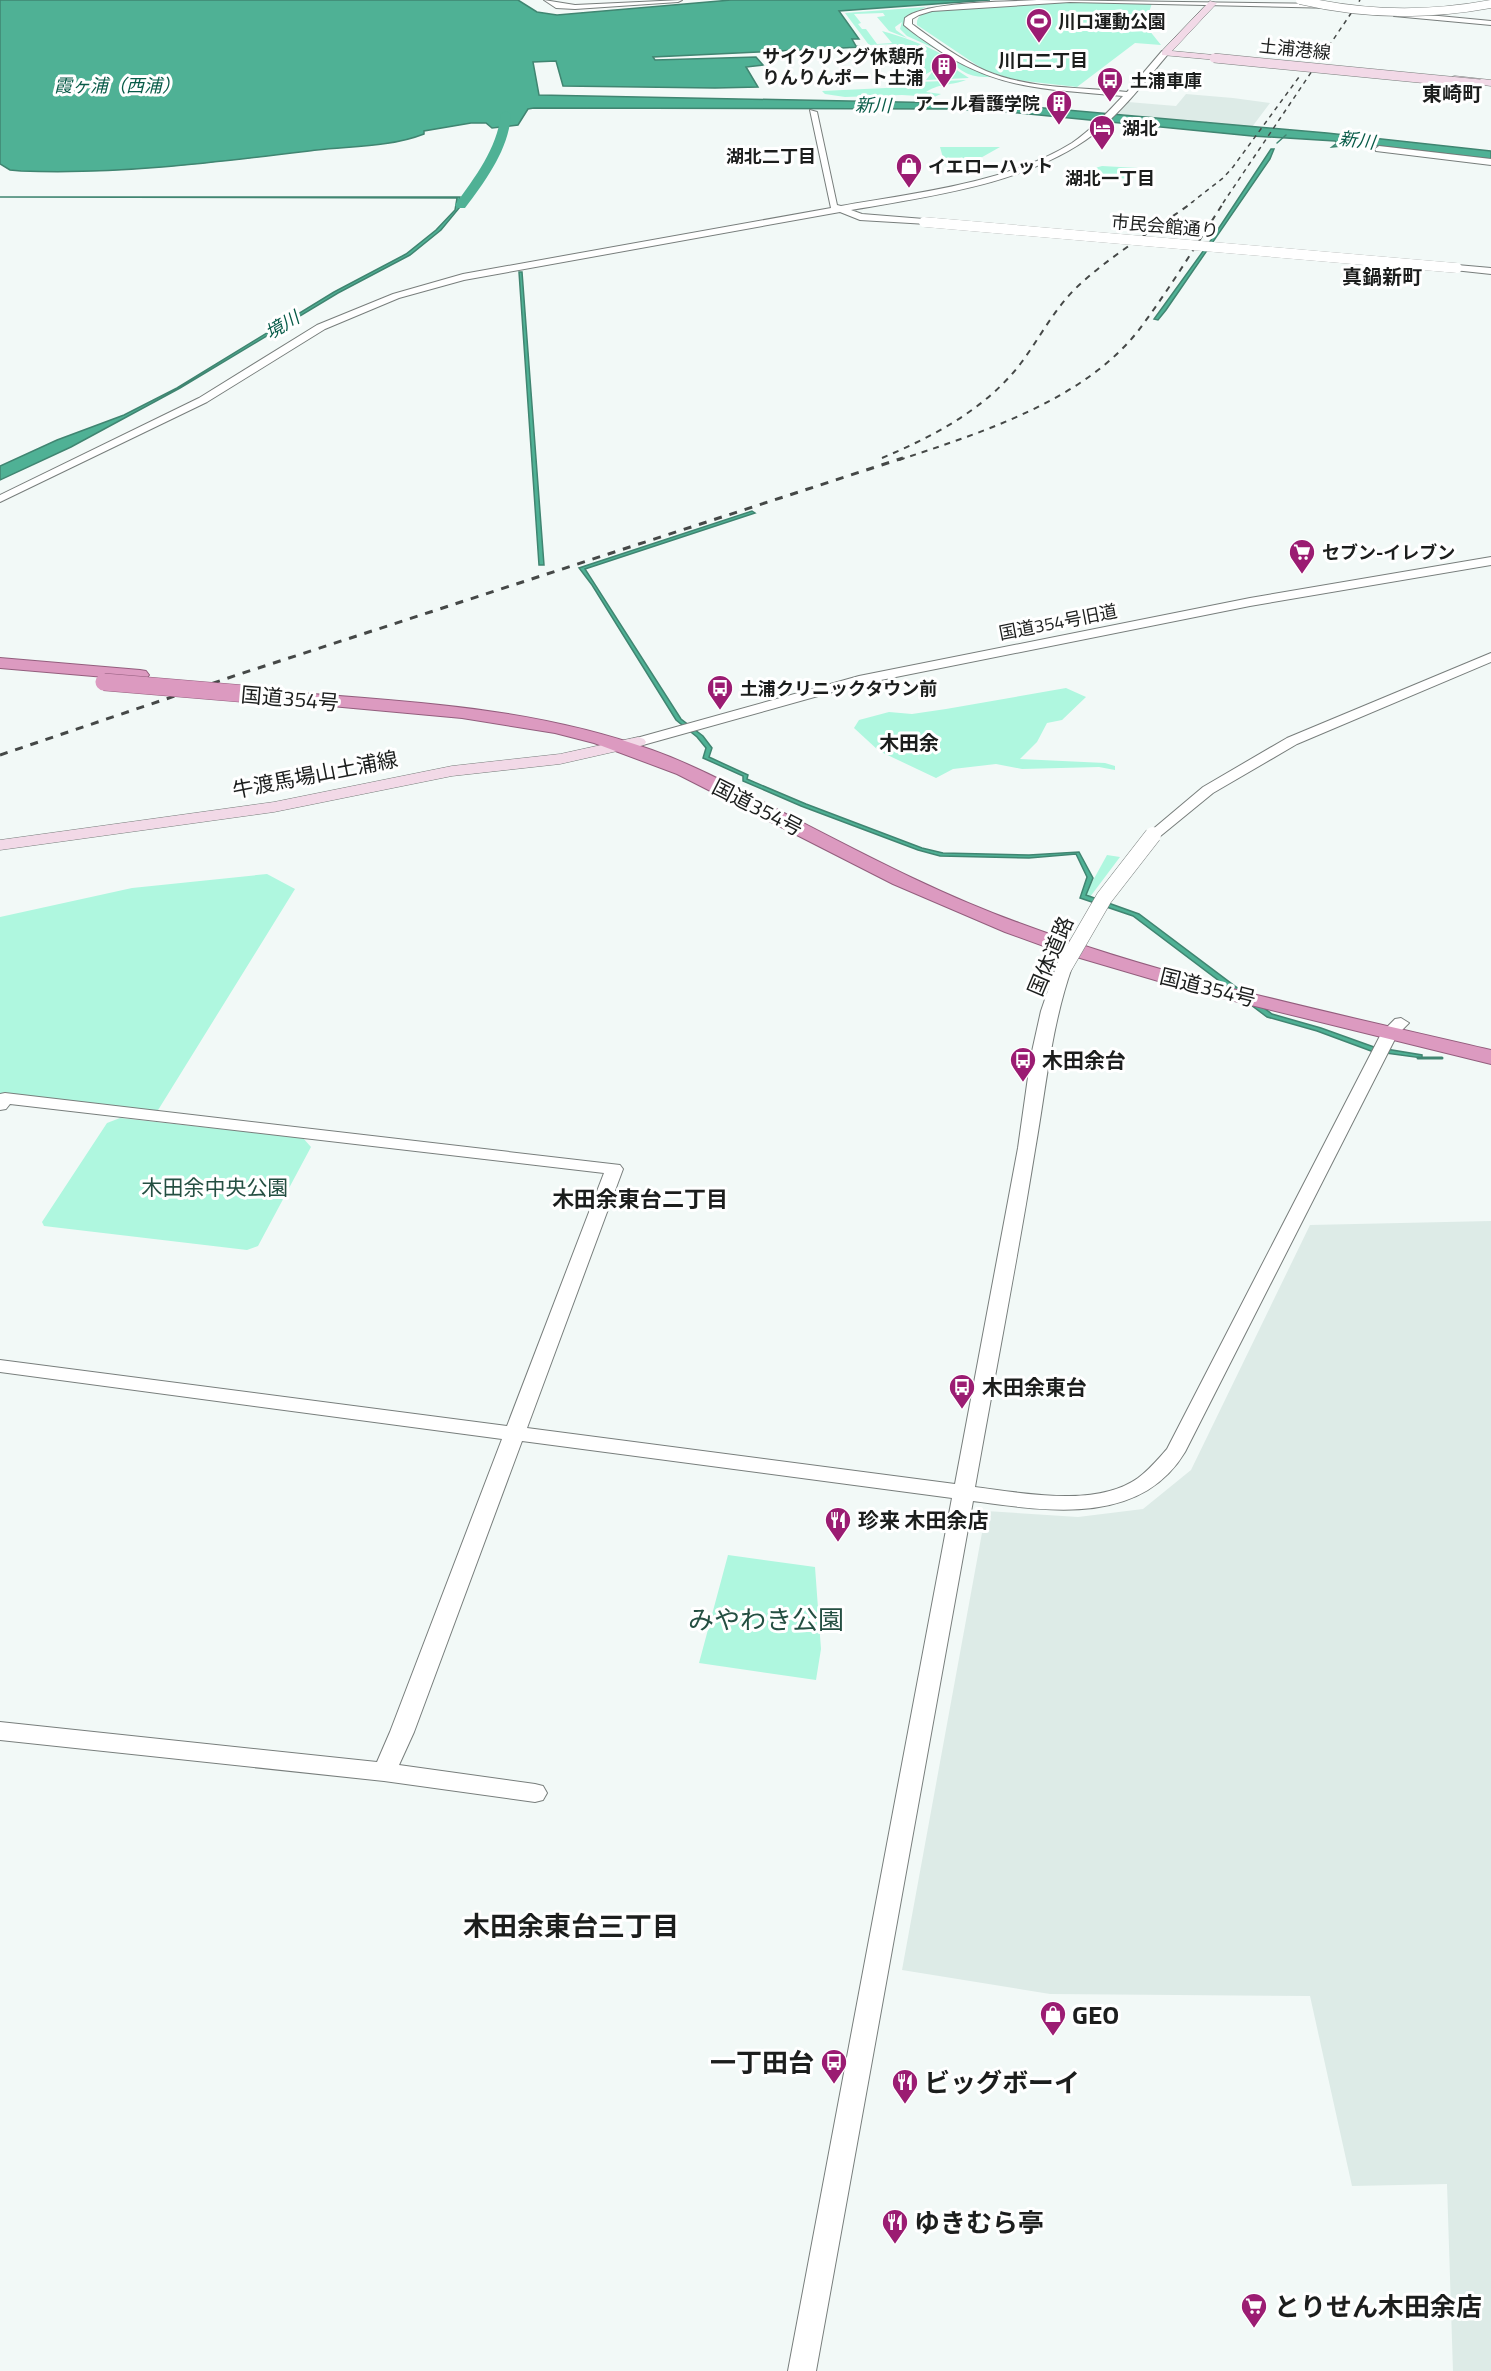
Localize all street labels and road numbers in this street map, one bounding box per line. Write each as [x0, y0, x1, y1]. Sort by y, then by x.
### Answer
street label: 土浦港線 [1258, 32, 1332, 66]
street label: 市民会館通り [1110, 208, 1220, 244]
street label: 国道354号旧道 [996, 597, 1120, 647]
street label: 国道354号 [240, 678, 340, 718]
street label: 牛渡馬場山土浦線 [229, 742, 401, 806]
street label: 国道354号 [707, 770, 809, 844]
street label: 国体道路 [1019, 911, 1081, 1001]
street label: 国道354号 [1156, 960, 1260, 1014]

